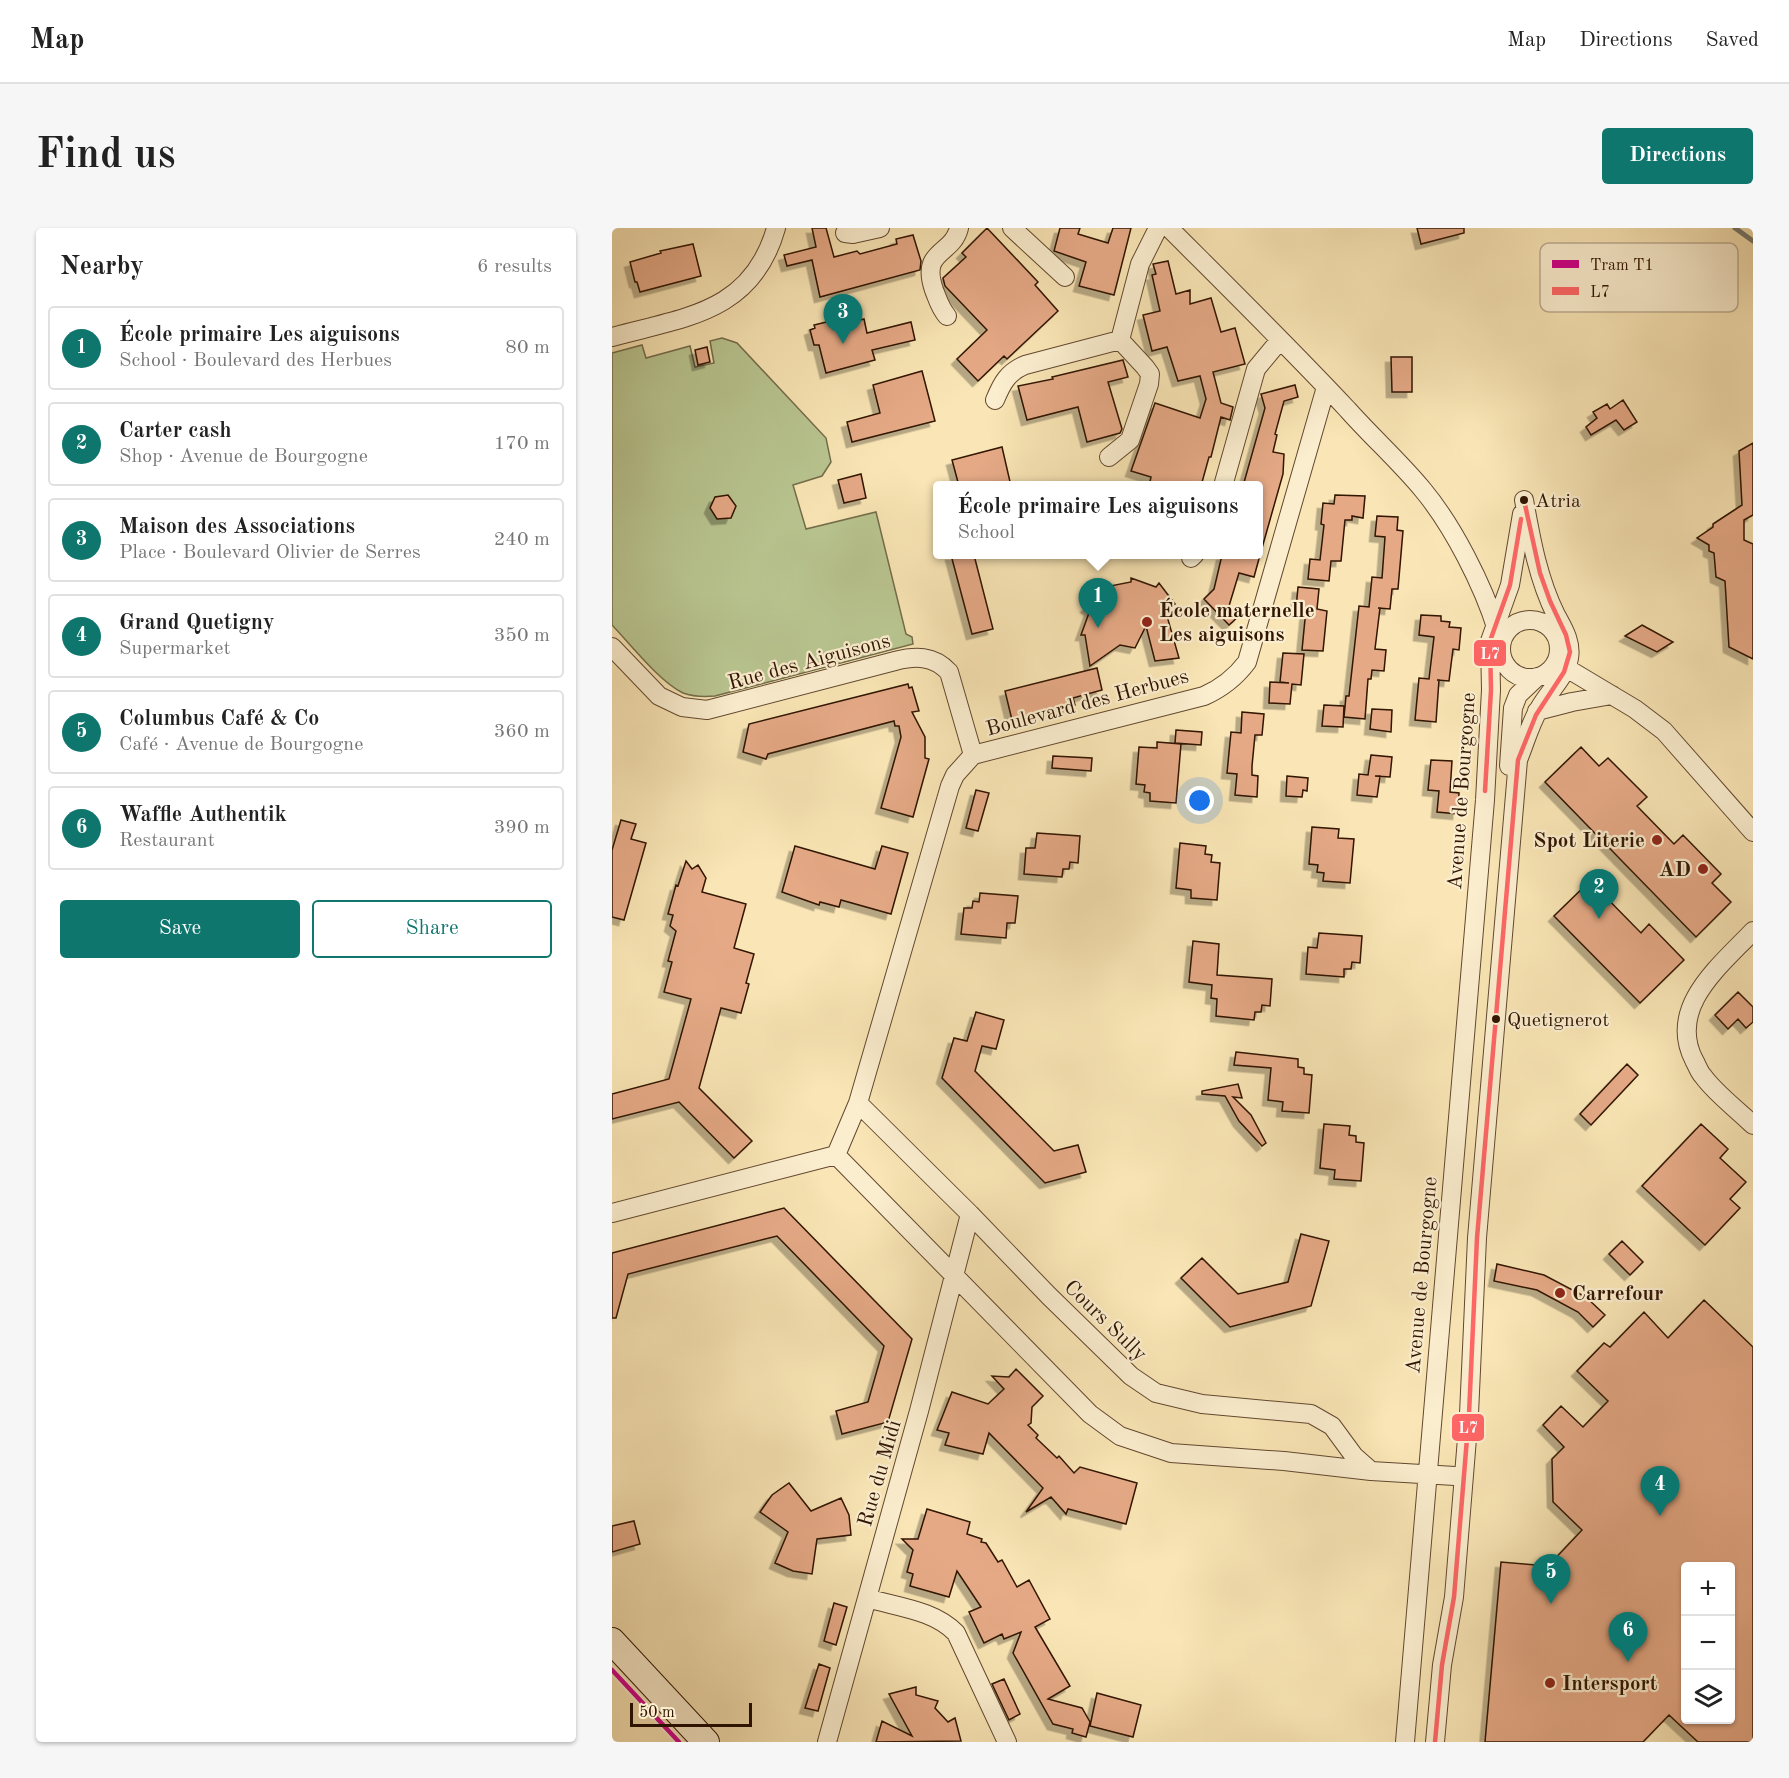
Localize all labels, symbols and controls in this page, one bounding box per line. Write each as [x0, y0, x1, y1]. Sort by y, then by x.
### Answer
text: Map [30, 27, 84, 55]
text: Map [1507, 30, 1546, 51]
text: Directions [1579, 30, 1673, 51]
text: Saved [1706, 30, 1759, 51]
button: Directions [1602, 128, 1753, 184]
text: Find us [36, 135, 175, 177]
legend [1540, 243, 1738, 312]
text: Nearby [60, 254, 144, 280]
text: 6 results [477, 257, 552, 277]
text: Tram T1 [1590, 258, 1654, 274]
text: L7 [1590, 285, 1610, 301]
pin: 3 [824, 294, 862, 344]
text: École primaire Les aiguisons [119, 324, 400, 346]
text: 1 [76, 338, 87, 358]
text: 80 m [505, 338, 550, 358]
text: School · Boulevard des Herbues [119, 351, 392, 371]
text: Carter cash [119, 420, 232, 442]
text: 2 [76, 434, 87, 454]
text: 170 m [494, 434, 550, 454]
text: Shop · Avenue de Bourgogne [119, 447, 368, 467]
popup [933, 481, 1263, 559]
place label: Atria [1535, 492, 1581, 512]
marker: Atria [1518, 494, 1530, 506]
text: École primaire Les aiguisons [958, 496, 1238, 518]
text: Maison des Associations [119, 516, 355, 538]
text: School [958, 523, 1015, 543]
text: 3 [76, 530, 87, 550]
text: 240 m [494, 530, 550, 550]
text: Place · Boulevard Olivier de Serres [119, 543, 421, 563]
pin: 1 [1078, 578, 1118, 628]
place label: École maternelle Les aiguisons [1159, 597, 1315, 646]
text: Grand Quetigny [119, 612, 274, 634]
marker: École maternelle Les aiguisons [1140, 615, 1154, 629]
text: 4 [76, 626, 87, 646]
text: 350 m [494, 626, 550, 646]
street label: Rue des Aiguisons [726, 631, 893, 694]
text: Supermarket [119, 639, 230, 659]
line badge: L7 [1473, 639, 1507, 667]
text: L7 [1480, 647, 1500, 663]
street label: Boulevard des Herbues [984, 666, 1191, 741]
street label: Avenue de Bourgogne [1445, 692, 1480, 891]
text: Columbus Café & Co [119, 708, 319, 730]
text: 5 [76, 722, 87, 742]
text: 360 m [494, 722, 550, 742]
text: Café · Avenue de Bourgogne [119, 735, 363, 755]
your location [1185, 786, 1214, 815]
text: Waffle Authentik [119, 804, 287, 826]
text: 6 [76, 818, 87, 838]
text: 390 m [494, 818, 550, 838]
text: Restaurant [119, 831, 215, 851]
place label: Spot Literie [1533, 831, 1645, 852]
marker: Spot Literie [1650, 833, 1664, 847]
place label: AD [1659, 860, 1691, 881]
marker: AD [1696, 862, 1710, 876]
pin: 2 [1580, 870, 1618, 919]
button: Save [60, 900, 300, 958]
button: Share [312, 900, 552, 958]
place label: Quetignerot [1507, 1011, 1609, 1031]
marker: Quetignerot [1490, 1013, 1502, 1025]
street label: Avenue de Bourgogne [1403, 1176, 1442, 1375]
street label: Cours Sully [1060, 1277, 1150, 1365]
place label: Carrefour [1572, 1284, 1663, 1305]
marker: Carrefour [1553, 1286, 1567, 1300]
line badge: L7 [1451, 1413, 1485, 1442]
street label: Rue du Midi [855, 1418, 906, 1529]
text: L7 [1458, 1421, 1478, 1437]
pin: 4 [1640, 1466, 1680, 1516]
pin: 5 [1532, 1554, 1570, 1604]
map controls [1681, 1562, 1735, 1724]
button: + [1681, 1562, 1735, 1616]
pin: 6 [1608, 1612, 1648, 1662]
button: − [1681, 1616, 1735, 1670]
button: layers [1681, 1670, 1735, 1724]
place label: Intersport [1562, 1674, 1658, 1695]
marker: Intersport [1543, 1676, 1557, 1690]
scale bar [630, 1700, 752, 1728]
text: 50 m [639, 1705, 675, 1721]

